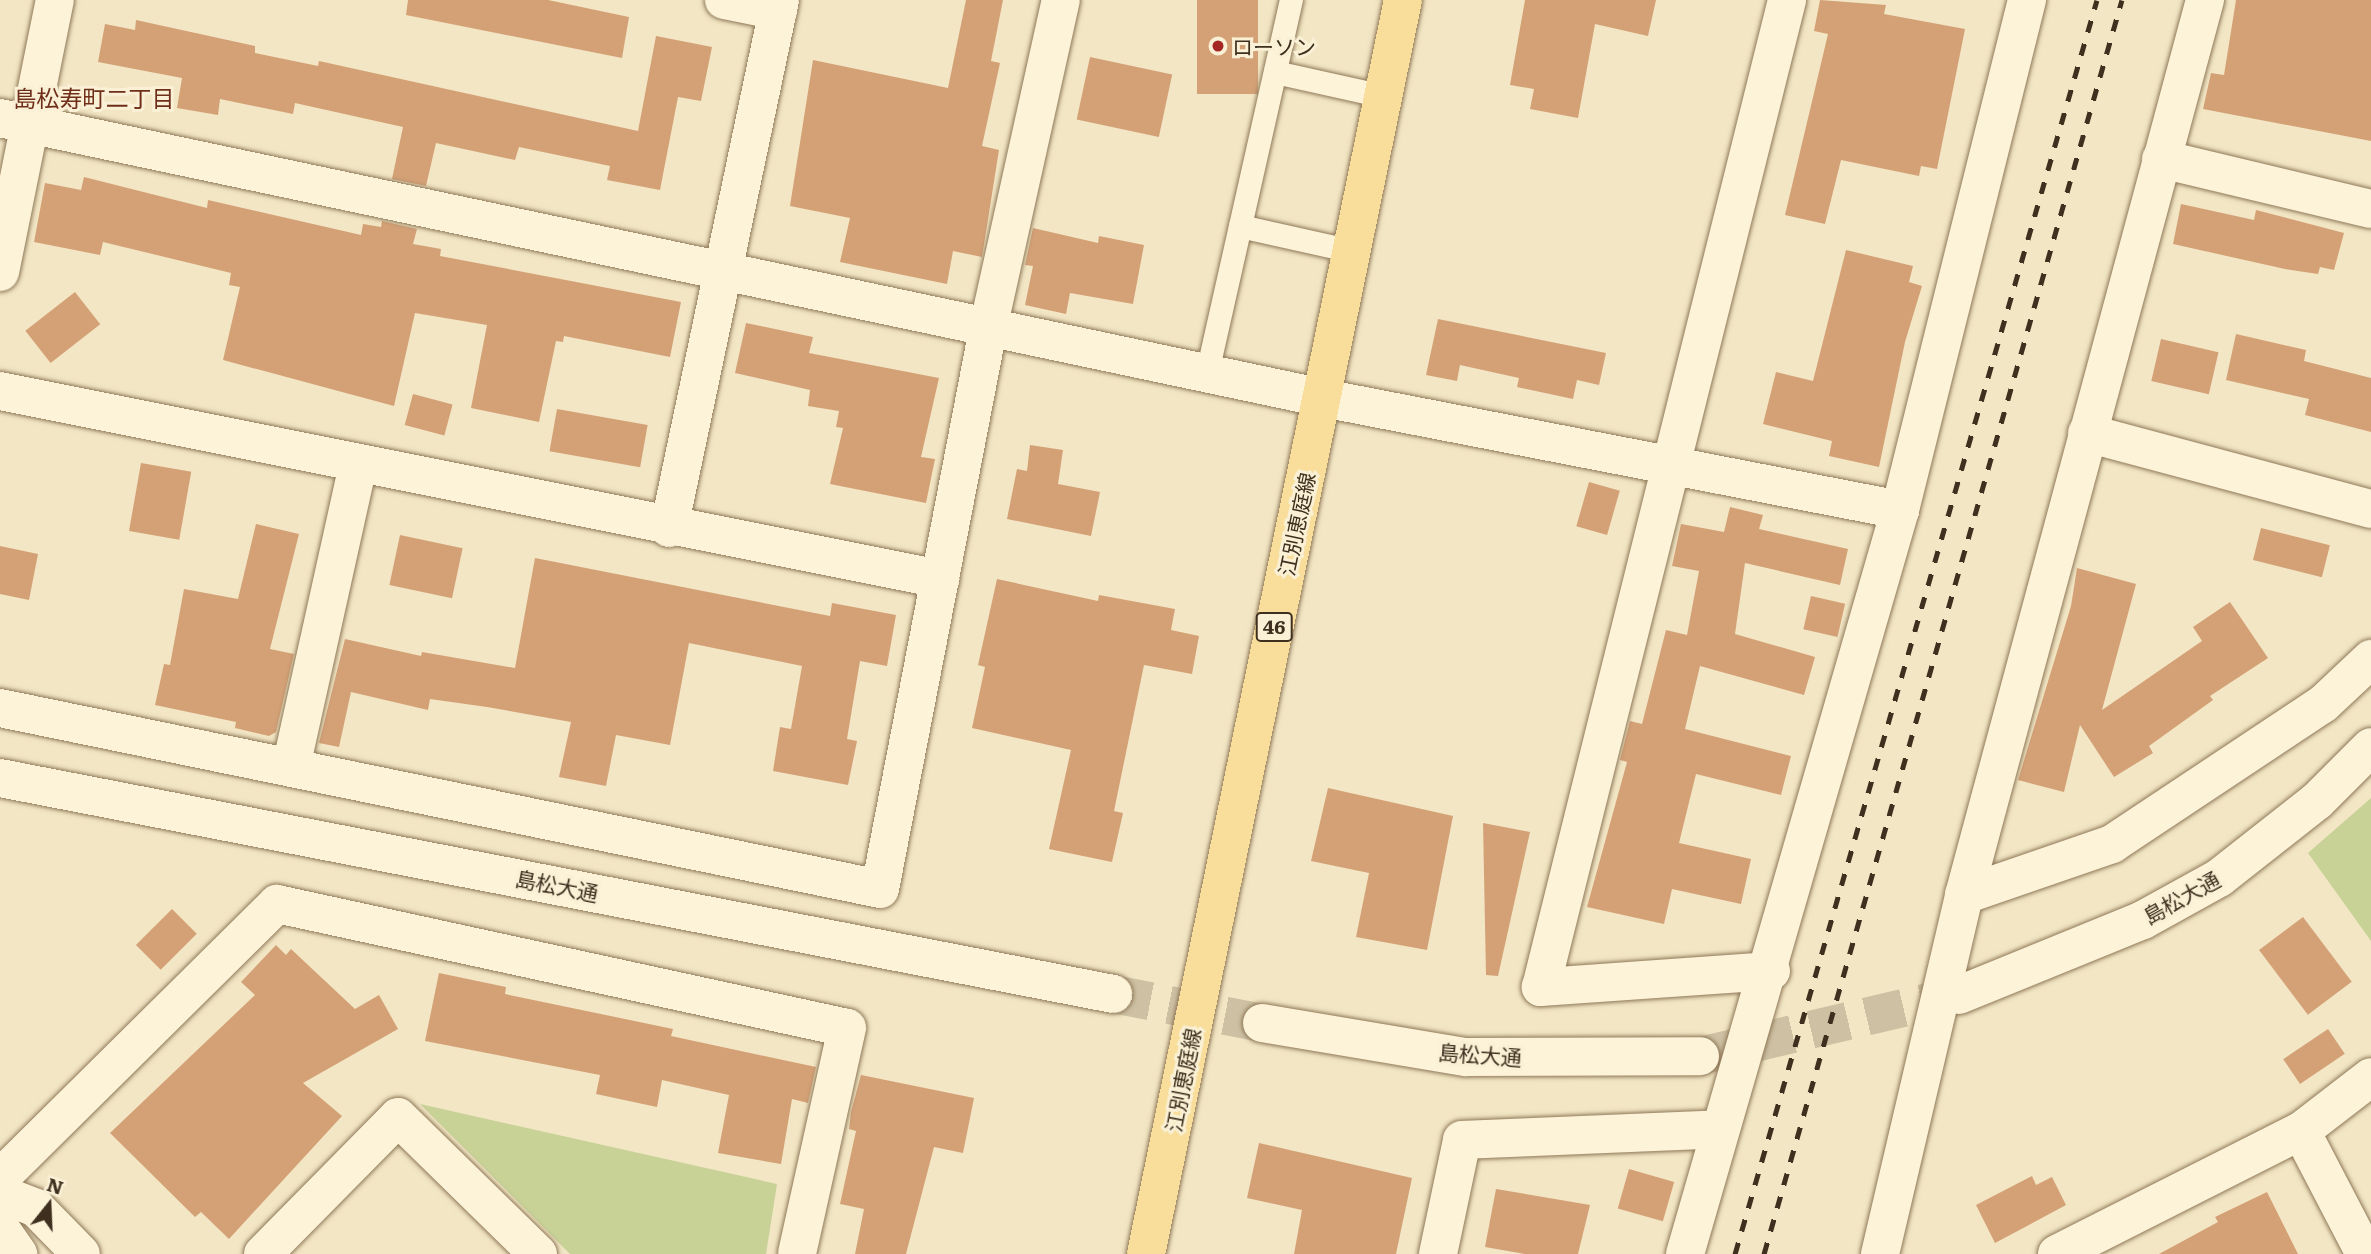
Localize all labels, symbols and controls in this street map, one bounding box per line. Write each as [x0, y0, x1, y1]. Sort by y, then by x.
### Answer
place label: ローソン [1232, 33, 1316, 59]
marker: ローソン [1210, 38, 1226, 54]
district label: 島松寿町二丁目 [14, 83, 174, 111]
street label: 江別恵庭線 [1273, 470, 1319, 578]
road number: 46 [1255, 612, 1293, 642]
street label: 島松大通 [513, 865, 601, 905]
street label: 島松大通 [2138, 866, 2224, 928]
street label: 江別恵庭線 [1160, 1026, 1204, 1134]
street label: 島松大通 [1437, 1039, 1523, 1069]
text: N [44, 1169, 67, 1201]
north arrow [14, 1170, 84, 1240]

